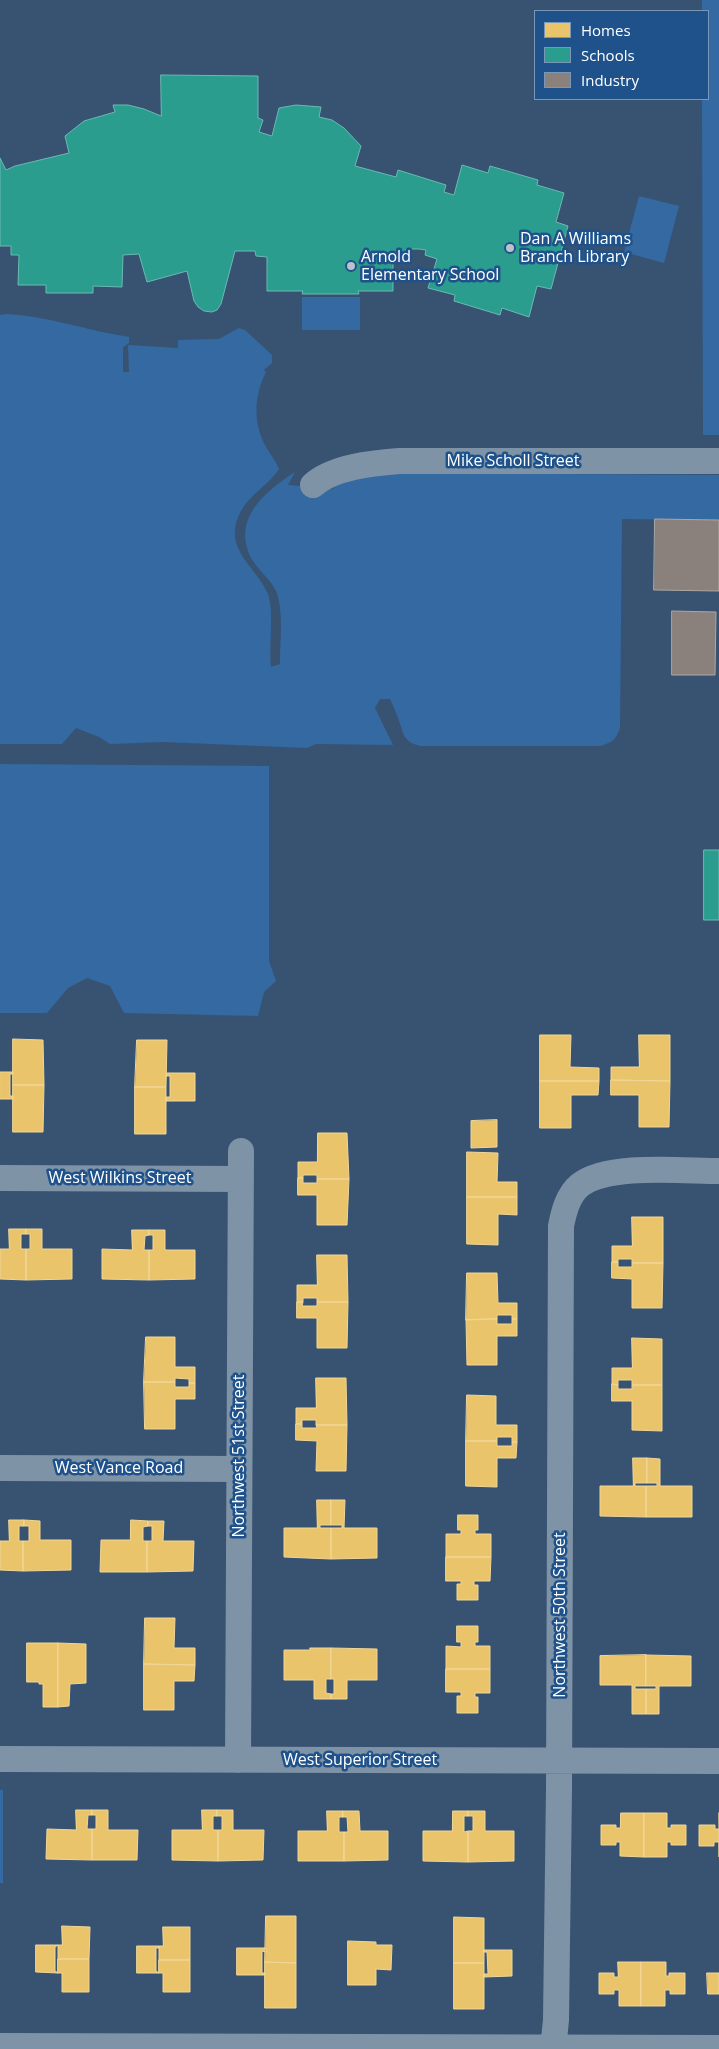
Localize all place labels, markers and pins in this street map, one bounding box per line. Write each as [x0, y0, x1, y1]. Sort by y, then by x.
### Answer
place label: Dan A Williams Branch Library [520, 229, 631, 267]
marker: Dan A Williams Branch Library [504, 242, 516, 254]
place label: Arnold Elementary School [361, 247, 499, 285]
marker: Arnold Elementary School [345, 260, 357, 272]

